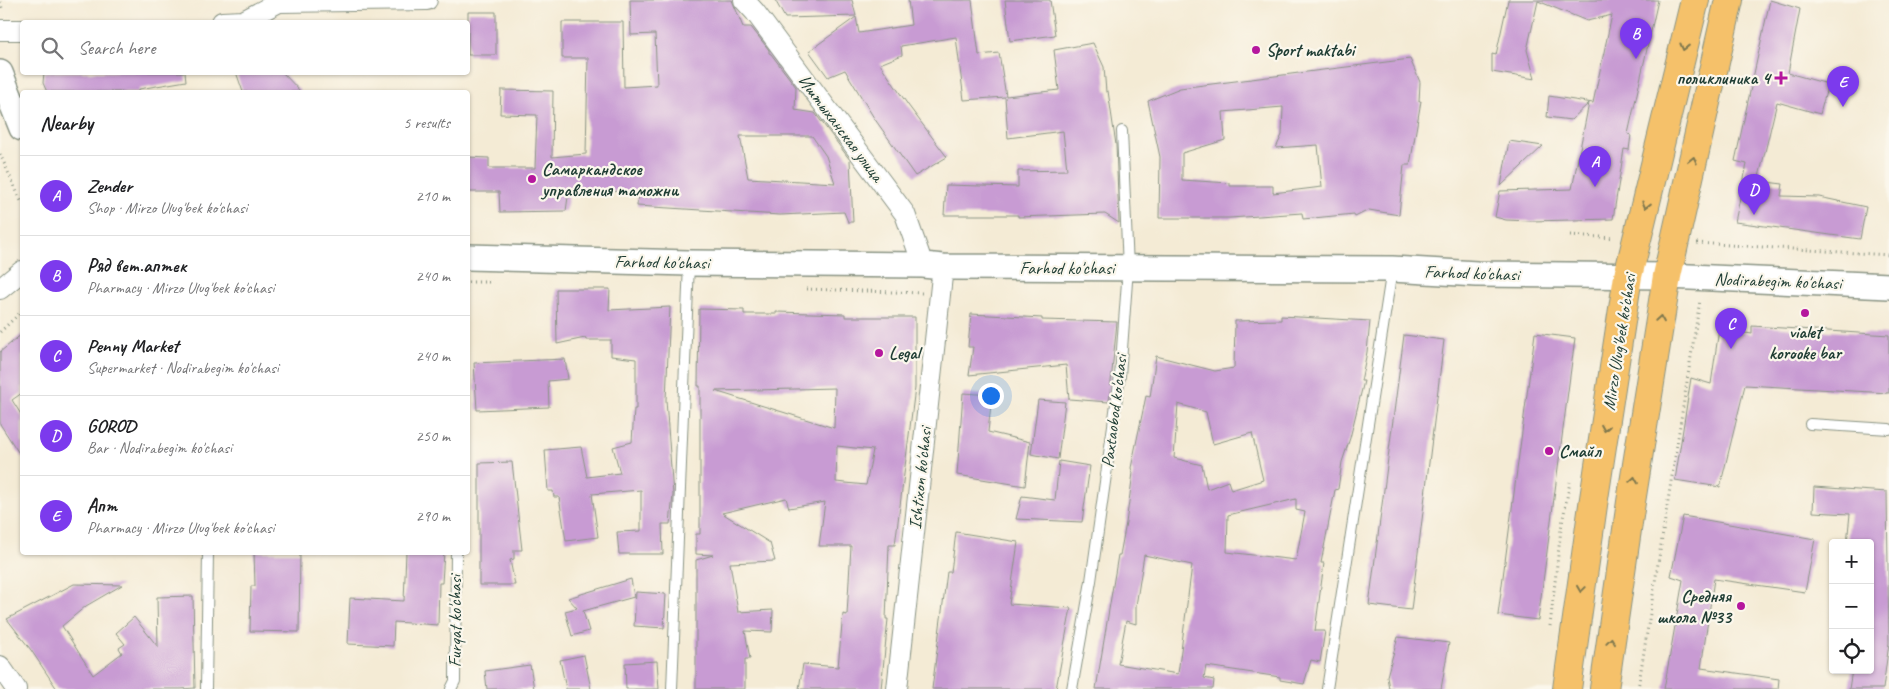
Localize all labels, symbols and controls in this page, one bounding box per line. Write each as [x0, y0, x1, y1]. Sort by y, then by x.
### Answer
pin: B [1620, 18, 1652, 59]
search box [20, 20, 470, 75]
icon: search [38, 34, 66, 62]
text: Search here [78, 36, 155, 60]
place label: Sport maktabi [1266, 39, 1357, 61]
one-way arrow [1679, 43, 1690, 52]
marker: Sport maktabi [1250, 44, 1262, 56]
pin: E [1827, 66, 1859, 107]
place label: поликлиника 4 [1677, 67, 1772, 89]
street label: Иштыханская улица [793, 70, 889, 187]
marker: поликлиника 4 [1774, 71, 1788, 85]
text: Nearby [40, 110, 93, 136]
text: 5 results [403, 113, 450, 133]
pin: A [1579, 146, 1611, 187]
one-way arrow [1687, 156, 1698, 165]
place label: Самаркандское управления таможни [540, 158, 680, 201]
marker: Самаркандское управления таможни [526, 173, 538, 185]
text: Zender [87, 174, 132, 198]
pin: D [1738, 174, 1770, 215]
text: A [52, 186, 60, 206]
text: 210 m [416, 186, 450, 206]
text: Shop · Mirzo Ulug'bek ko'chasi [87, 198, 247, 218]
one-way arrow [1641, 201, 1651, 209]
street label: Farhod ko'chasi [614, 250, 712, 274]
text: Ряд вет.аптек [87, 254, 187, 278]
street label: Farhod ko'chasi [1020, 257, 1117, 279]
street label: Farhod ko'chasi [1424, 260, 1522, 286]
text: B [52, 266, 60, 286]
text: 240 m [416, 266, 450, 286]
street label: Nodirabegim ko'chasi [1714, 268, 1845, 294]
street label: Mirzo Ulug'bek ko'chasi [1597, 270, 1641, 412]
text: Pharmacy · Mirzo Ulug'bek ko'chasi [87, 278, 275, 298]
marker: vialet korooke bar [1799, 307, 1811, 319]
pin: C [1715, 308, 1747, 349]
one-way arrow [1654, 315, 1664, 324]
place label: vialet korooke bar [1769, 321, 1843, 364]
text: Penny Market [87, 334, 179, 358]
place label: Legal [889, 342, 924, 364]
text: C [52, 346, 60, 366]
text: 240 m [416, 346, 450, 366]
marker: Legal [873, 347, 885, 359]
street label: Paxtaobod ko'chasi [1096, 351, 1132, 469]
text: Supermarket · Nodirabegim ko'chasi [87, 358, 279, 378]
your location [978, 383, 1004, 409]
text: GOROD [87, 414, 136, 438]
street label: Ishtixon ko'chasi [904, 423, 937, 530]
one-way arrow [1600, 424, 1610, 432]
text: D [51, 426, 61, 446]
text: 250 m [416, 426, 450, 446]
text: Bar · Nodirabegim ko'chasi [87, 438, 232, 458]
place label: Смайл [1559, 440, 1603, 462]
marker: Смайл [1543, 445, 1555, 457]
one-way arrow [1628, 476, 1639, 484]
text: Апт [87, 494, 117, 518]
text: E [52, 506, 60, 526]
text: 290 m [416, 506, 450, 526]
text: Pharmacy · Mirzo Ulug'bek ko'chasi [87, 518, 275, 538]
map controls [1829, 539, 1874, 674]
button: + [1829, 539, 1874, 584]
street label: Furqat ko'chasi [444, 572, 466, 667]
button: − [1829, 584, 1874, 629]
one-way arrow [1576, 585, 1587, 593]
place label: Средняя школа №33 [1657, 585, 1733, 628]
marker: Средняя школа №33 [1735, 600, 1747, 612]
button: locate [1829, 629, 1874, 674]
one-way arrow [1605, 636, 1615, 645]

